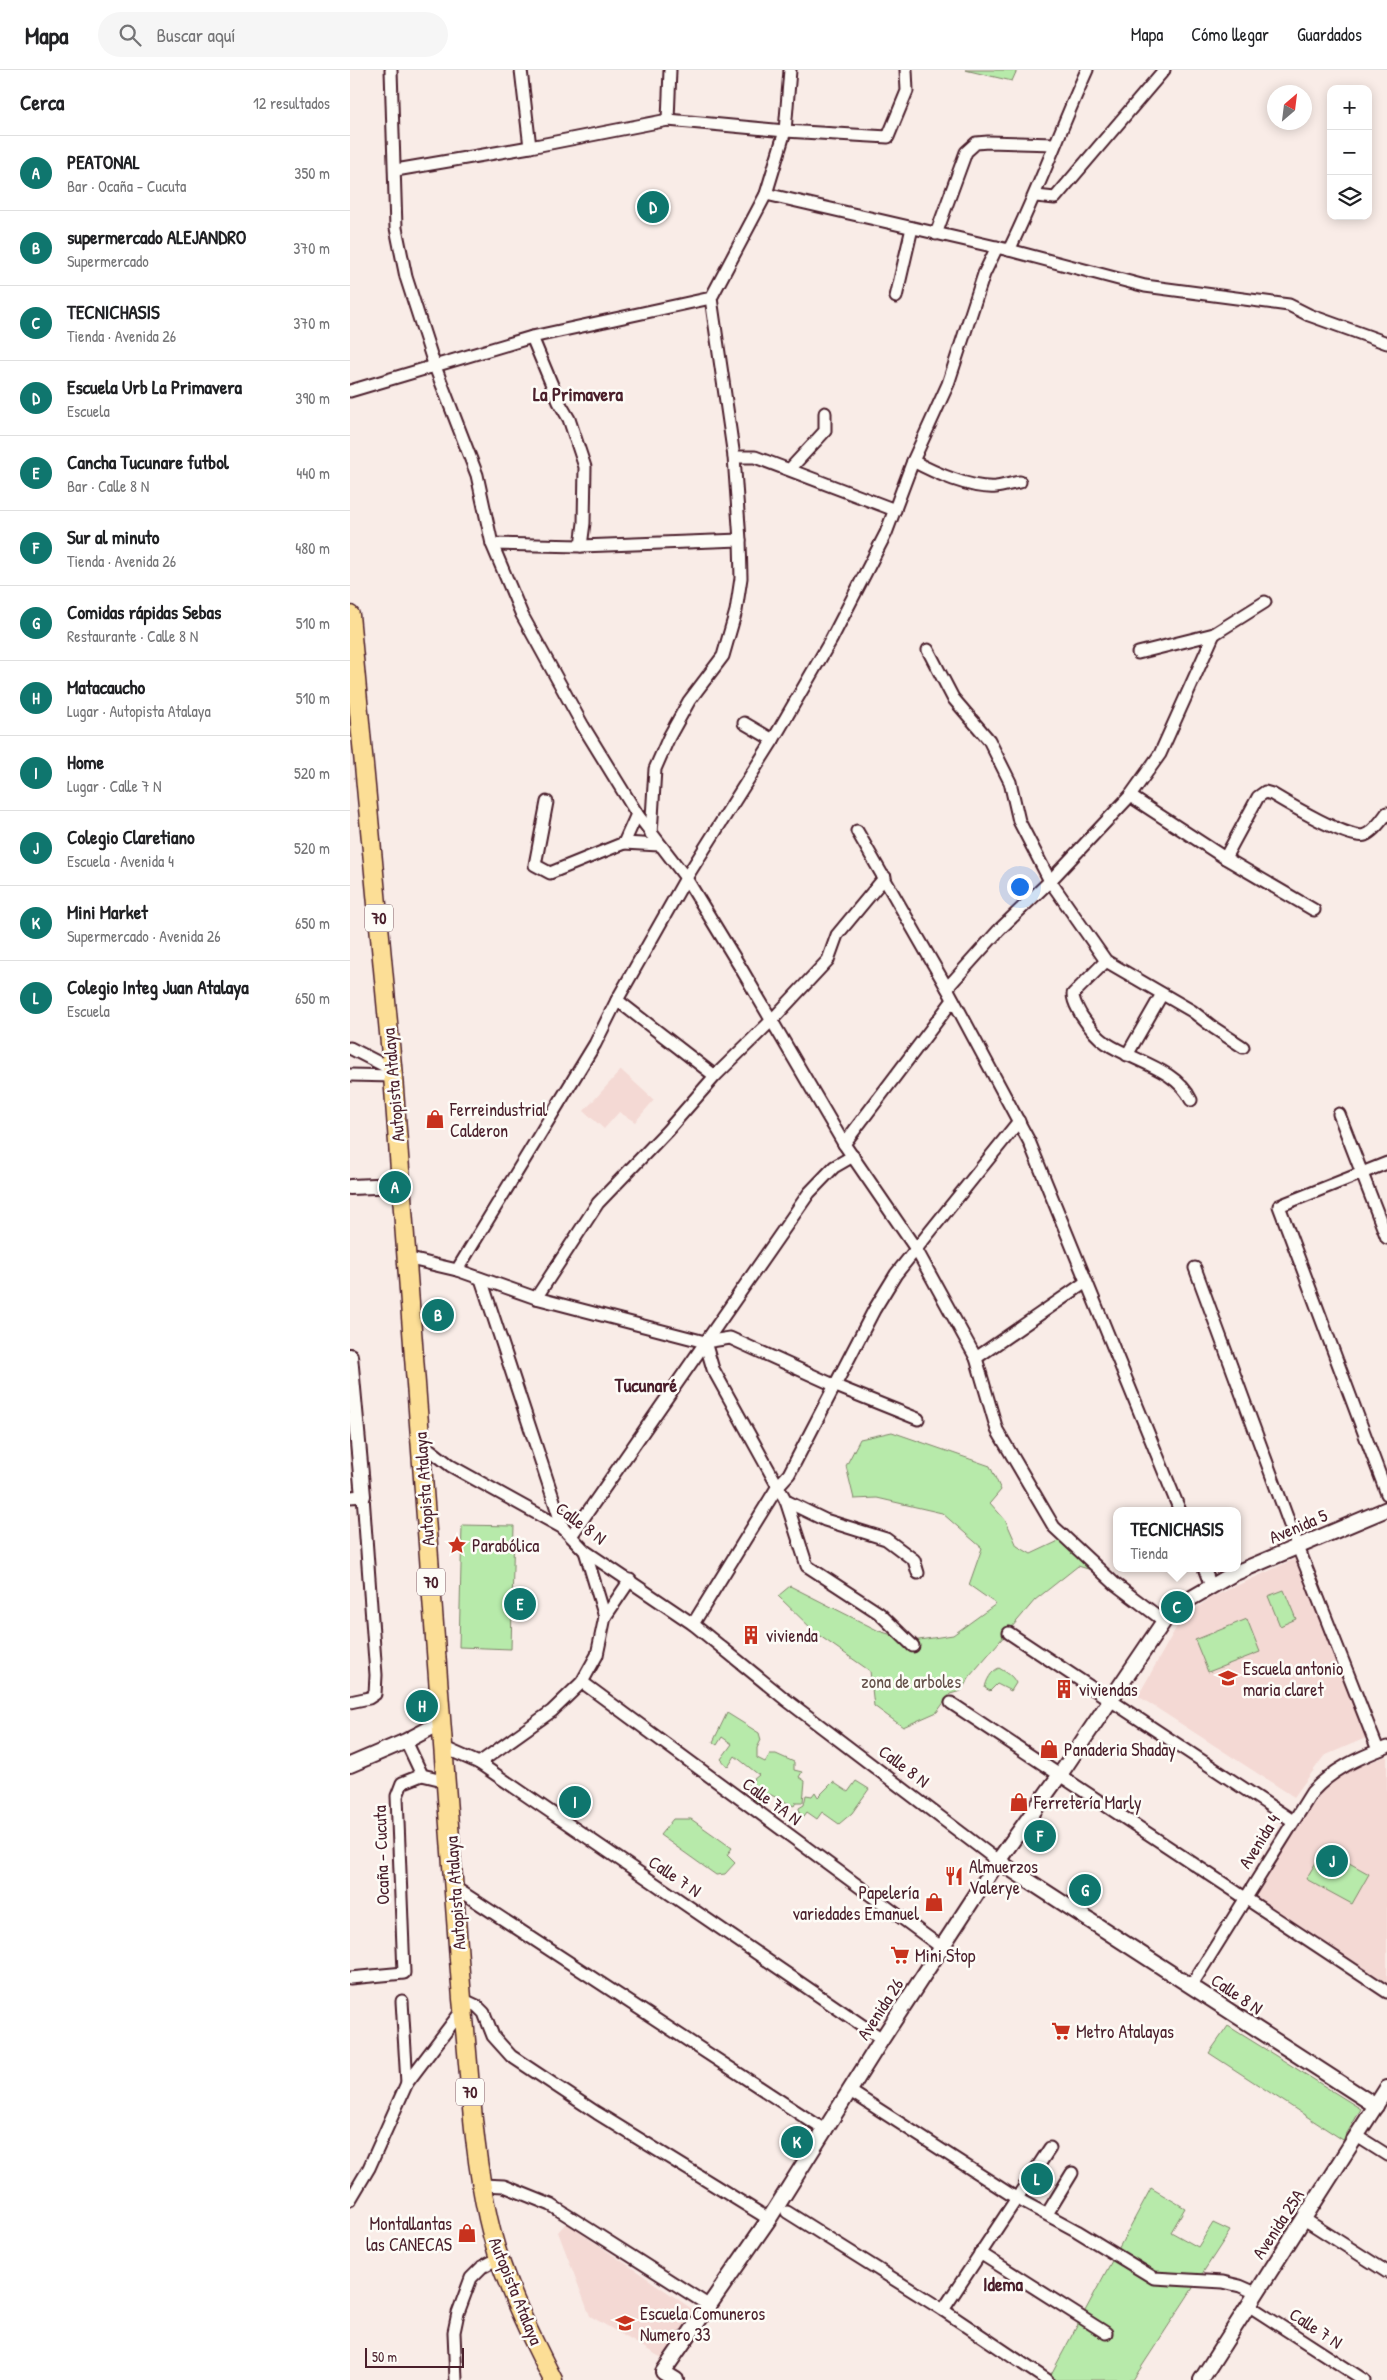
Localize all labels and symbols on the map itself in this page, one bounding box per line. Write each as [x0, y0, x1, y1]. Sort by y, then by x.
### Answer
north arrow [1267, 85, 1312, 130]
pin: D [637, 188, 669, 226]
district label: La Primavera [533, 381, 623, 407]
your location [1007, 874, 1033, 900]
road number: 70 [365, 904, 393, 931]
street label: Autopista Atalaya [376, 1027, 410, 1143]
place label: Ferreindustrial Calderon [449, 1097, 547, 1143]
shop icon: Ferreindustrial Calderon [424, 1108, 446, 1130]
pin: A [379, 1168, 411, 1206]
pin: B [422, 1296, 454, 1334]
district label: Tucunaré [614, 1372, 678, 1398]
street label: Autopista Atalaya [408, 1431, 440, 1547]
street label: Calle 8 N [551, 1496, 611, 1550]
street label: Avenida 5 [1265, 1502, 1331, 1549]
place label: Parabólica [472, 1533, 539, 1558]
place icon: Parabólica [446, 1534, 468, 1556]
road number: 70 [417, 1568, 445, 1595]
pin: E [504, 1585, 536, 1623]
pin: C [1161, 1588, 1193, 1626]
place label: vivienda [766, 1623, 818, 1648]
building icon: vivienda [740, 1624, 762, 1646]
place label: Escuela antonio maria claret [1243, 1656, 1343, 1702]
school or university icon: Escuela antonio maria claret [1217, 1667, 1239, 1689]
park label: zona de arboles [861, 1669, 961, 1694]
place label: viviendas [1079, 1677, 1138, 1702]
building icon: viviendas [1053, 1678, 1075, 1700]
pin: H [406, 1687, 438, 1725]
place label: Panaderia Shaday [1064, 1737, 1176, 1762]
shop icon: Panaderia Shaday [1038, 1738, 1060, 1760]
street label: Calle 8 N [874, 1739, 934, 1793]
street label: Calle 7A N [737, 1771, 807, 1831]
pin: I [559, 1783, 591, 1821]
place label: Ferretería Marly [1033, 1790, 1142, 1815]
shop icon: Ferretería Marly [1008, 1791, 1030, 1813]
street label: Ocaña - Cucuta [367, 1805, 395, 1905]
street label: Avenida 4 [1232, 1809, 1286, 1873]
pin: F [1024, 1817, 1056, 1855]
street label: Autopista Atalaya [439, 1835, 471, 1951]
pin: J [1316, 1842, 1348, 1880]
street label: Calle 7 N [644, 1849, 706, 1903]
place label: Almuerzos Valerye [969, 1854, 1038, 1900]
restaurant icon: Almuerzos Valerye [943, 1865, 965, 1887]
pin: G [1069, 1871, 1101, 1909]
place label: Papelería variedades Emanuel [793, 1880, 919, 1926]
shop icon: Papelería variedades Emanuel [923, 1891, 945, 1913]
place label: Mini Stop [915, 1943, 976, 1968]
supermarket icon: Mini Stop [889, 1944, 911, 1966]
street label: Calle 8 N [1206, 1968, 1268, 2020]
street label: Avenida 26 [851, 1973, 909, 2045]
place label: Metro Atalayas [1076, 2019, 1174, 2044]
supermarket icon: Metro Atalayas [1050, 2020, 1072, 2042]
road number: 70 [456, 2078, 484, 2105]
pin: K [781, 2123, 813, 2161]
pin: L [1021, 2160, 1053, 2198]
street label: Avenida 25A [1246, 2184, 1310, 2264]
place label: Montallantas las CANECAS [366, 2211, 452, 2257]
shop icon: Montallantas las CANECAS [456, 2222, 478, 2244]
street label: Autopista Atalaya [483, 2233, 549, 2349]
district label: Idema [983, 2271, 1023, 2297]
place label: Escuela Comuneros Numero 33 [640, 2301, 765, 2347]
street label: Calle 7 N [1285, 2302, 1347, 2354]
school or university icon: Escuela Comuneros Numero 33 [614, 2312, 636, 2334]
scale bar [365, 2345, 464, 2368]

